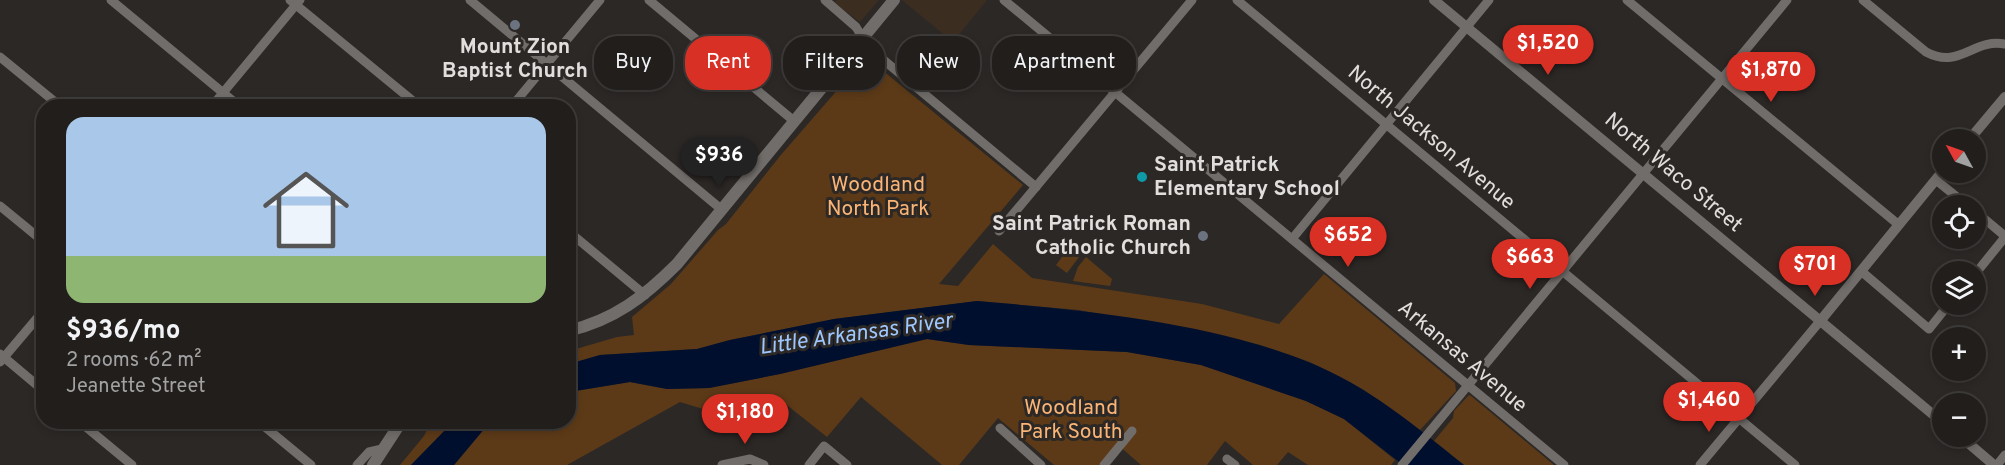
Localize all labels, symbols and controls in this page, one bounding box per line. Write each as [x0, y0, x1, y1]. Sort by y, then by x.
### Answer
marker: Mount Zion Baptist Church [508, 18, 522, 32]
pin: $1,520 [1499, 25, 1597, 76]
text: $1,520 [1517, 31, 1579, 57]
place label: Mount Zion Baptist Church [442, 34, 588, 85]
chip: Buy [594, 36, 673, 90]
chip: Rent [685, 36, 771, 90]
chip: Filters [783, 36, 885, 90]
chip: New [897, 36, 980, 90]
chip: Apartment [992, 36, 1136, 90]
pin: $1,870 [1722, 52, 1820, 103]
text: $1,870 [1740, 58, 1802, 84]
street label: North Jackson Avenue [1342, 60, 1520, 216]
street label: North Waco Street [1598, 107, 1748, 239]
north arrow [1932, 129, 1986, 183]
map controls [1932, 129, 1986, 447]
pin: $936 [683, 137, 755, 188]
text: $936 [695, 143, 743, 169]
place label: Saint Patrick Elementary School [1154, 152, 1340, 203]
icon: home [252, 156, 360, 264]
marker: Saint Patrick Elementary School [1135, 170, 1149, 184]
park label: Woodland North Park [827, 172, 929, 223]
button: locate [1932, 195, 1986, 249]
place label: Saint Patrick Roman Catholic Church [992, 211, 1191, 262]
pin: $652 [1312, 217, 1384, 268]
text: $652 [1324, 223, 1372, 249]
marker: Saint Patrick Roman Catholic Church [1196, 229, 1210, 243]
pin: $663 [1494, 239, 1566, 290]
text: $663 [1506, 245, 1554, 271]
pin: $701 [1779, 246, 1851, 297]
text: $701 [1793, 252, 1837, 278]
button: layers [1932, 261, 1986, 315]
street label: Arkansas Avenue [1392, 295, 1532, 419]
water label: Little Arkansas River [757, 308, 956, 362]
text: $936/mo [66, 315, 181, 348]
button: + [1932, 327, 1986, 381]
text: 2 rooms · 62 m² [66, 348, 202, 374]
text: Jeanette Street [66, 374, 206, 400]
pin: $1,460 [1660, 382, 1758, 433]
text: $1,460 [1677, 388, 1741, 414]
button: − [1932, 393, 1986, 447]
pin: $1,180 [696, 394, 794, 445]
park label: Woodland Park South [1019, 395, 1123, 446]
text: $1,180 [716, 400, 774, 426]

